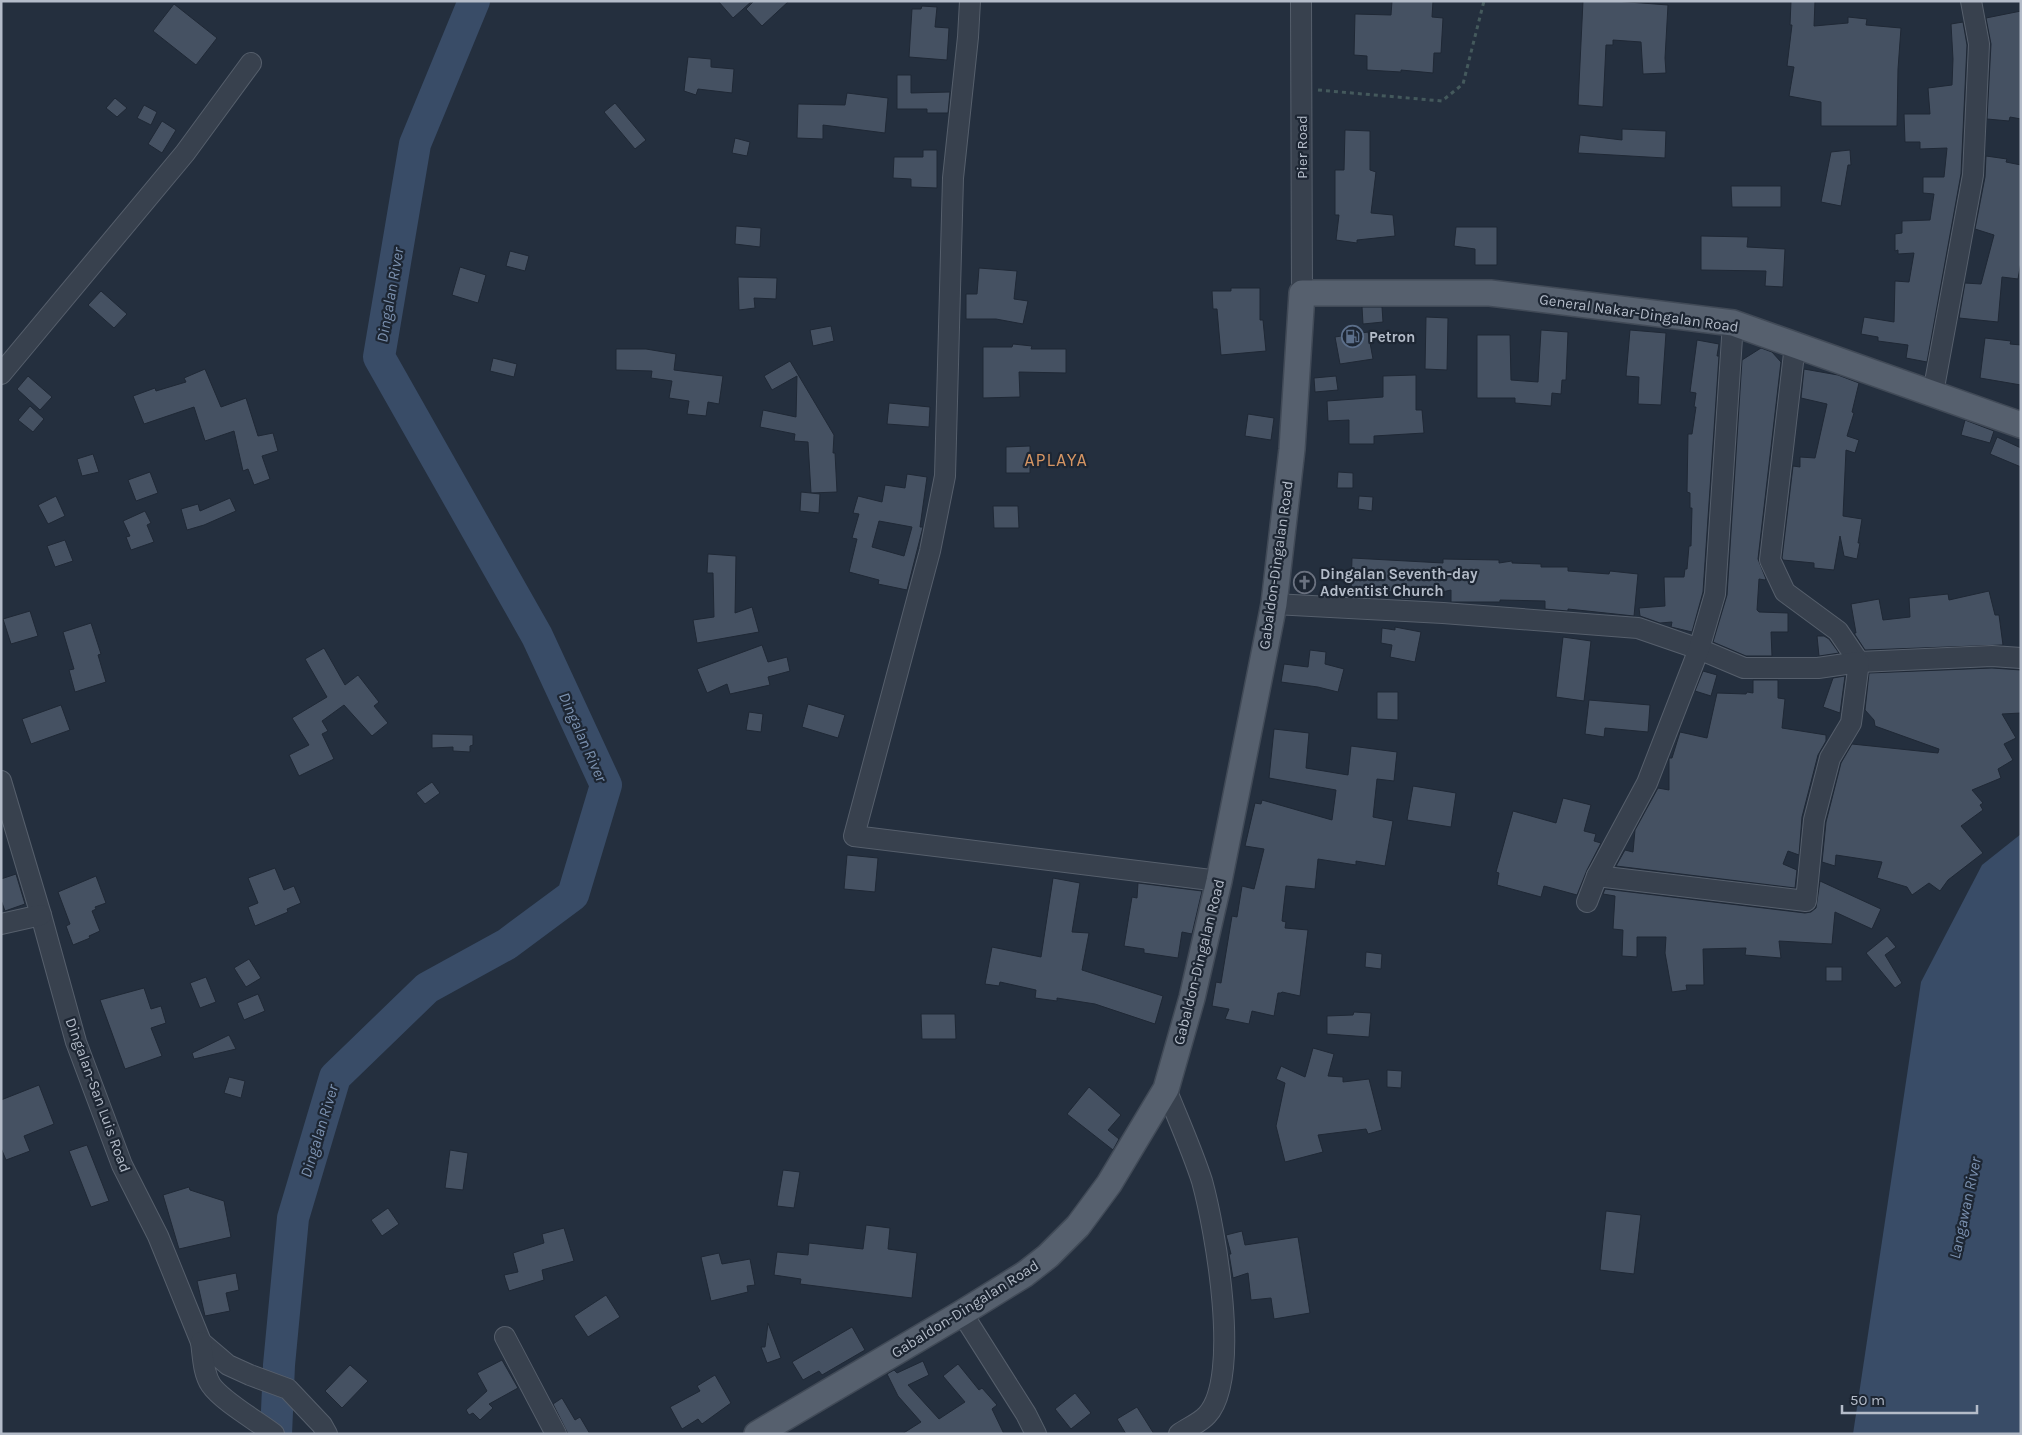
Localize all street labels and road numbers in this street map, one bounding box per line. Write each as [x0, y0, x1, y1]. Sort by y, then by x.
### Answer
street label: Pier Road [1293, 115, 1311, 179]
street label: General Nakar-Dingalan Road [1538, 290, 1740, 336]
street label: Gabaldon-Dingalan Road [1255, 479, 1297, 651]
street label: Gabaldon-Dingalan Road [1170, 877, 1228, 1047]
street label: Dingalan-San Luis Road [62, 1015, 134, 1175]
street label: Gabaldon-Dingalan Road [888, 1256, 1042, 1362]

